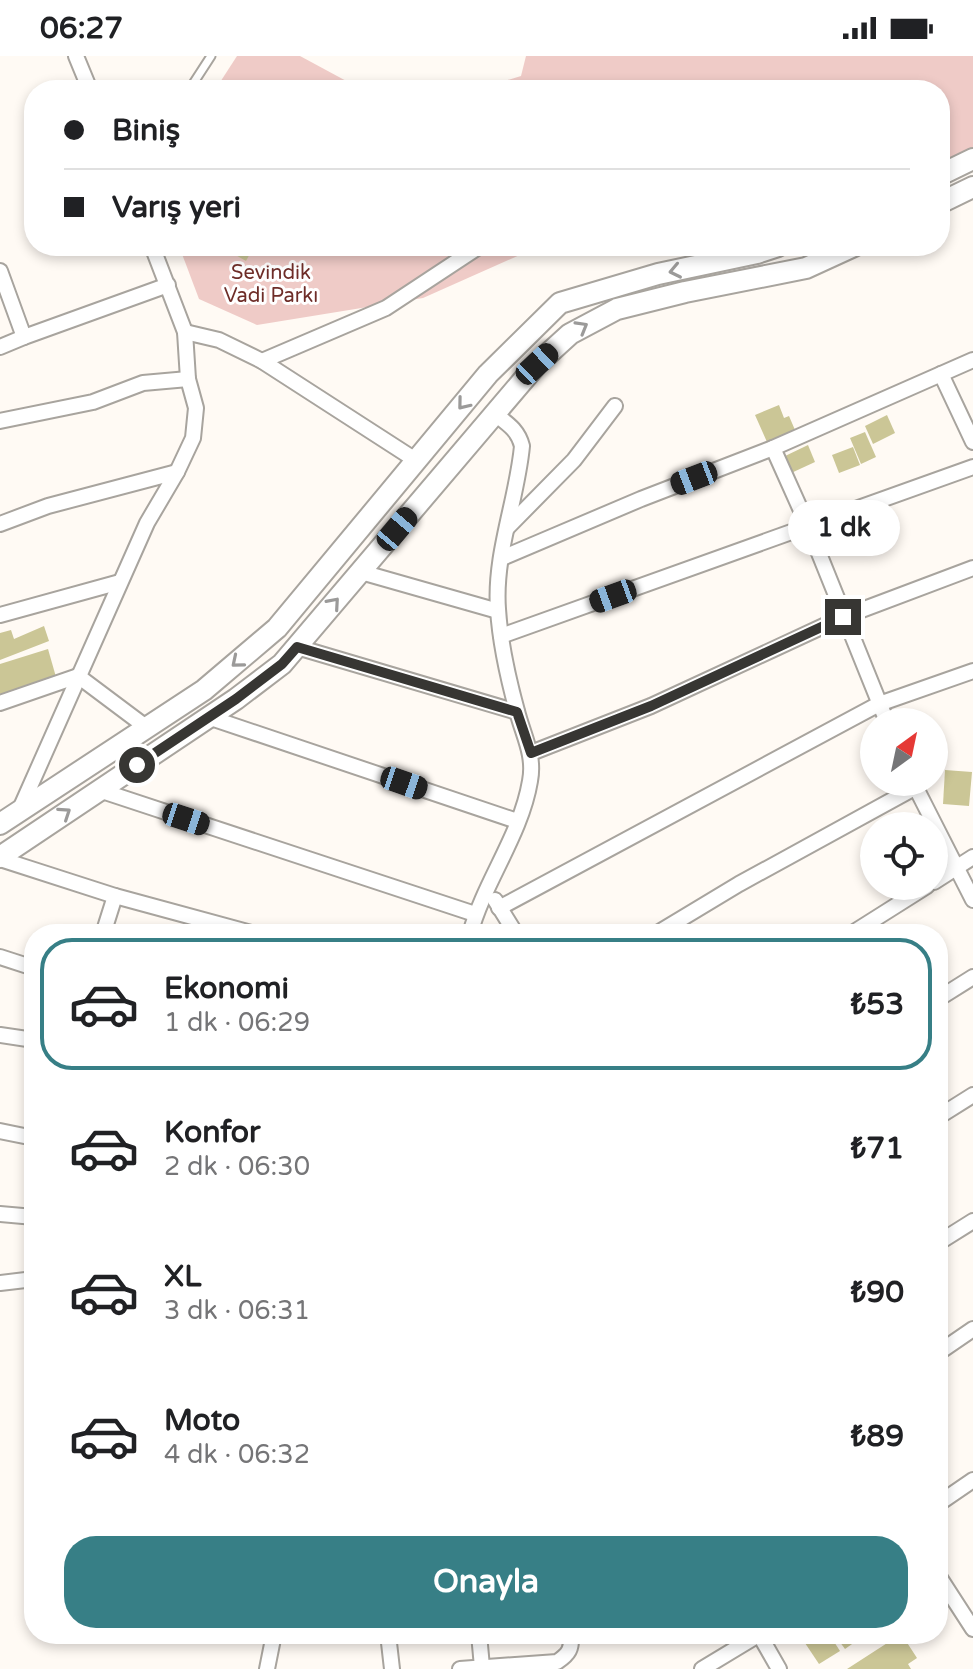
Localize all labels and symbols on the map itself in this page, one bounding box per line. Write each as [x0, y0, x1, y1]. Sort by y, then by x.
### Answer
park label: Sevindik Vadi Parkı [224, 261, 318, 308]
one-way arrow [669, 262, 683, 279]
one-way arrow [573, 321, 588, 337]
car [511, 339, 563, 389]
one-way arrow [458, 395, 473, 409]
car [667, 458, 721, 498]
callout: 1 dk [787, 501, 899, 557]
car [372, 503, 422, 555]
car [586, 577, 640, 615]
one-way arrow [324, 598, 339, 612]
route end [825, 599, 861, 635]
one-way arrow [231, 652, 246, 667]
north arrow [860, 708, 948, 796]
route start [119, 747, 155, 783]
car [377, 764, 431, 802]
car [159, 800, 213, 838]
one-way arrow [56, 808, 70, 823]

